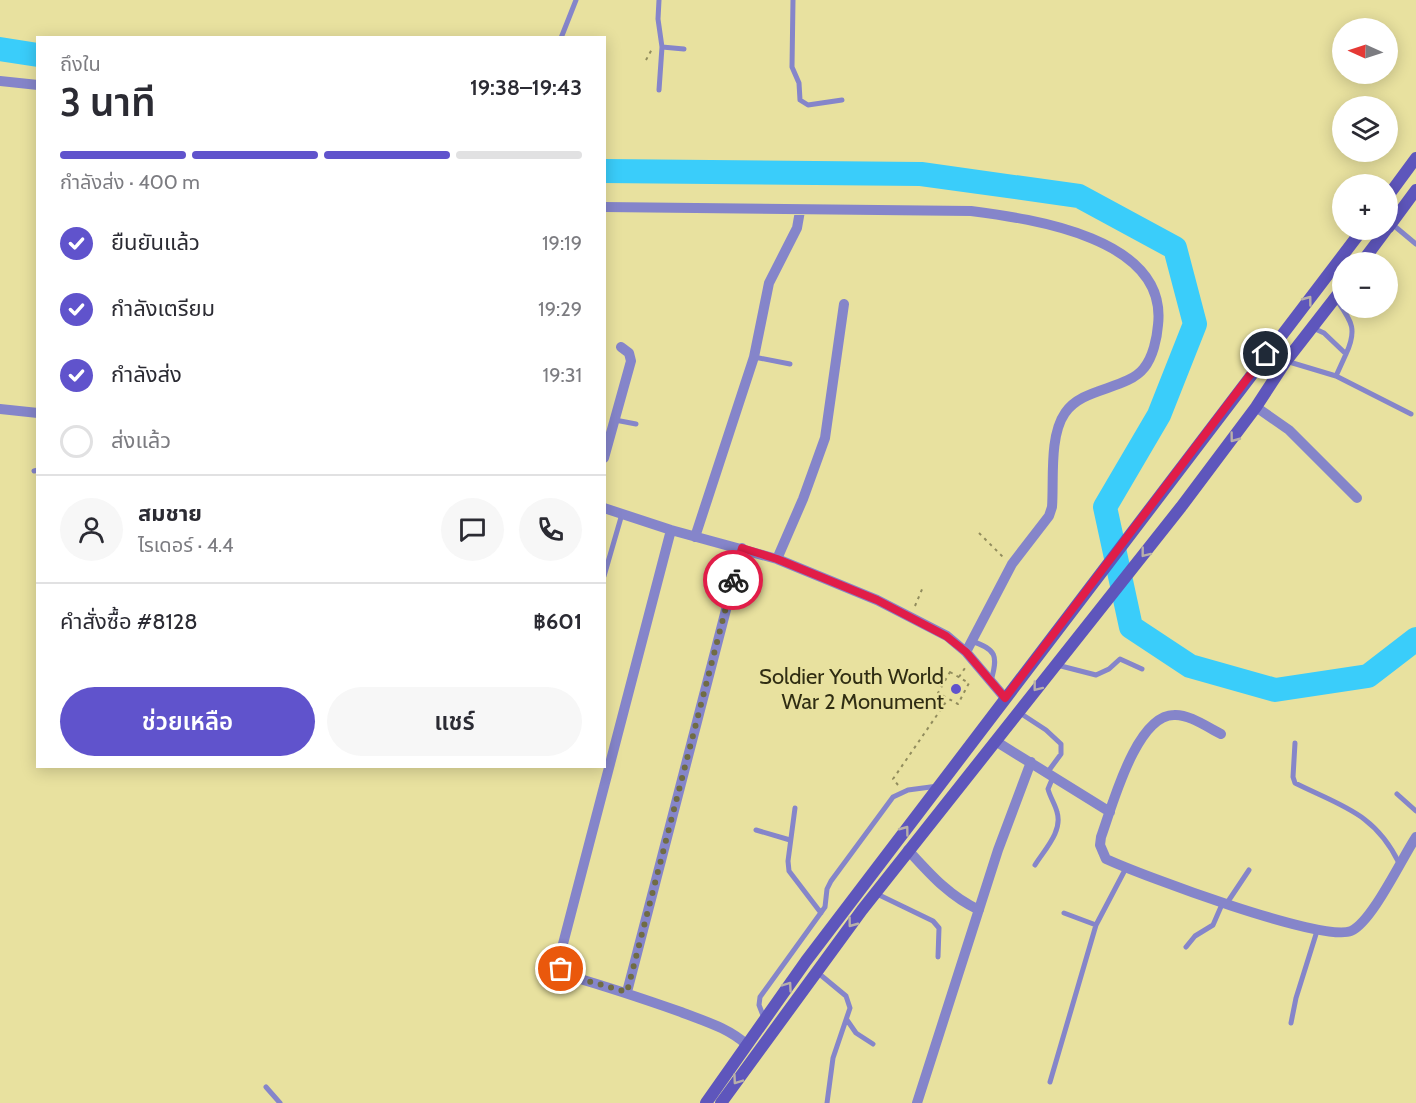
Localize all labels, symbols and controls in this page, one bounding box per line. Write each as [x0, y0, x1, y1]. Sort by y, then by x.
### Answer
north arrow [1332, 18, 1398, 84]
map controls [1332, 18, 1398, 318]
text: ถึงใน [60, 52, 101, 76]
text: 19:38–19:43 [470, 74, 582, 101]
text: 3 นาที [60, 78, 156, 126]
button: layers [1332, 96, 1398, 162]
text: กำลังส่ง · 400 m [60, 170, 200, 194]
button: + [1332, 174, 1398, 240]
icon: check [60, 227, 93, 260]
text: ยืนยันแล้ว [111, 229, 200, 256]
text: 19:19 [542, 231, 582, 255]
button: − [1332, 252, 1398, 318]
icon: check [60, 293, 93, 326]
text: กำลังเตรียม [111, 295, 215, 322]
one-way arrow [1300, 296, 1311, 307]
text: 19:29 [538, 297, 582, 321]
pin [1240, 328, 1291, 379]
icon: home [1249, 337, 1282, 370]
icon: check [60, 359, 93, 392]
text: กำลังส่ง [111, 361, 182, 388]
text: 19:31 [543, 363, 582, 387]
text: ส่งแล้ว [111, 427, 171, 454]
one-way arrow [1230, 431, 1241, 442]
button: person [60, 498, 123, 561]
button: chat [441, 498, 504, 561]
button: phone [519, 498, 582, 561]
text: สมชาย [138, 500, 202, 527]
text: ไรเดอร์ · 4.4 [138, 533, 234, 557]
one-way arrow [1142, 547, 1153, 558]
courier [703, 550, 763, 610]
icon: bike [717, 564, 750, 597]
text: คำสั่งซื้อ #8128 [60, 608, 198, 635]
text: ฿601 [533, 608, 582, 635]
place label: Soldier Youth World War 2 Monument [759, 663, 945, 715]
one-way arrow [1034, 680, 1045, 691]
marker: Soldier Youth World War 2 Monument [949, 682, 963, 696]
button: ช่วยเหลือ [60, 687, 315, 756]
button: แชร์ [327, 687, 582, 756]
one-way arrow [897, 826, 908, 837]
one-way arrow [849, 916, 860, 927]
pin [535, 943, 586, 994]
icon: bag [544, 952, 577, 985]
one-way arrow [781, 982, 792, 993]
one-way arrow [733, 1073, 744, 1084]

